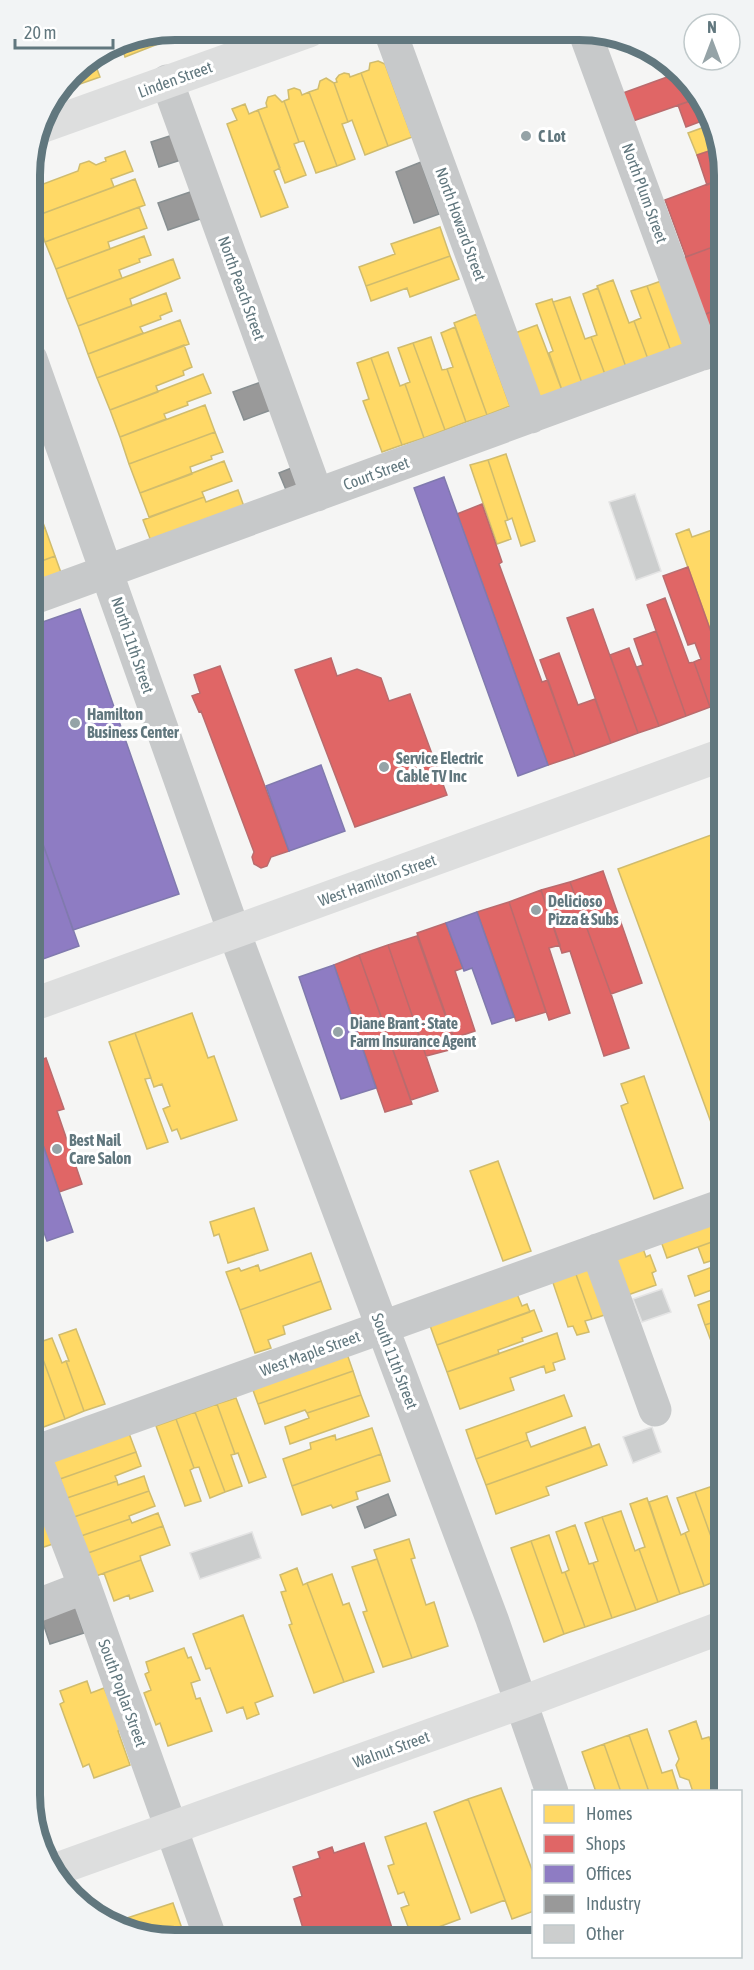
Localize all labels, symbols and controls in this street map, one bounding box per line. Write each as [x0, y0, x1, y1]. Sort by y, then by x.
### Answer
scale bar [15, 12, 112, 50]
north arrow [682, 12, 742, 72]
text: N [707, 18, 717, 36]
text: 20 m [24, 22, 56, 43]
street label: Linden Street [135, 57, 215, 101]
place label: C Lot [538, 127, 566, 145]
marker: C Lot [519, 129, 533, 143]
street label: North Plum Street [619, 141, 671, 246]
street label: North Howard Street [432, 165, 490, 283]
street label: North Peach Street [215, 233, 269, 343]
street label: Court Street [341, 453, 412, 493]
street label: North 11th Street [108, 594, 158, 696]
place label: Hamilton Business Center [87, 705, 179, 741]
marker: Hamilton Business Center [68, 716, 82, 730]
place label: Service Electric Cable TV Inc [396, 749, 483, 785]
marker: Service Electric Cable TV Inc [377, 760, 391, 774]
street label: West Hamilton Street [316, 850, 439, 910]
place label: Delicioso Pizza & Subs [548, 892, 619, 928]
marker: Delicioso Pizza & Subs [529, 903, 543, 917]
place label: Diane Brant - State Farm Insurance Agent [350, 1014, 477, 1050]
marker: Diane Brant - State Farm Insurance Agent [331, 1025, 345, 1039]
place label: Best Nail Care Salon [69, 1131, 132, 1167]
marker: Best Nail Care Salon [50, 1142, 64, 1156]
street label: South 11th Street [368, 1311, 422, 1412]
street label: West Maple Street [257, 1326, 363, 1380]
street label: South Poplar Street [94, 1637, 151, 1750]
street label: Walnut Street [350, 1727, 432, 1771]
legend [532, 1790, 742, 1958]
text: Homes [586, 1803, 632, 1824]
text: Shops [586, 1833, 626, 1854]
text: Offices [586, 1863, 632, 1884]
text: Industry [586, 1893, 641, 1914]
text: Other [586, 1923, 625, 1944]

